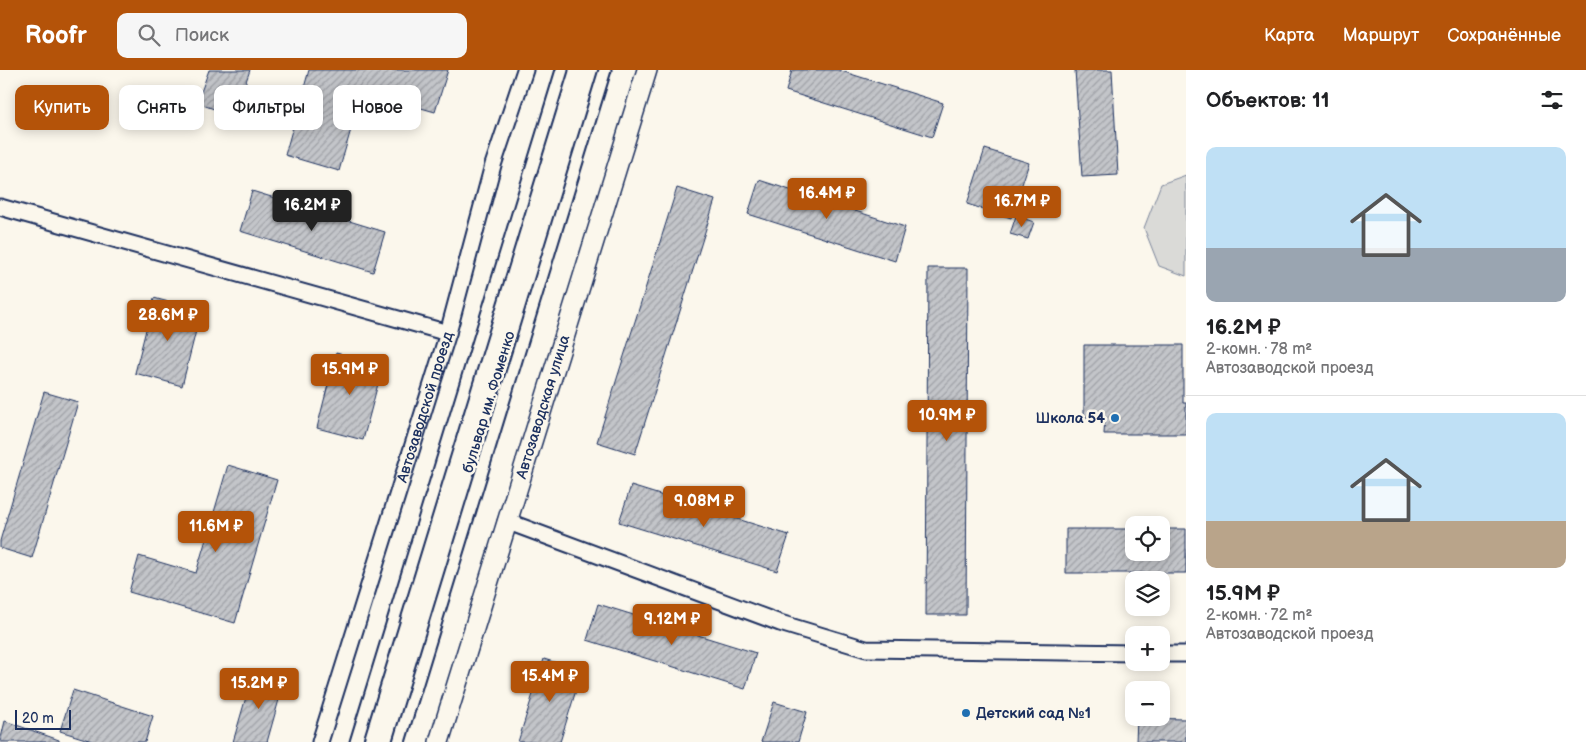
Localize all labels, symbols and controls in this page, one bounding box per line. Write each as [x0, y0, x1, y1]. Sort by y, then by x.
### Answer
search box [117, 13, 467, 58]
text: Roofr [25, 21, 87, 50]
icon: search [135, 21, 163, 49]
text: Поиск [175, 24, 229, 47]
text: Карта [1264, 25, 1315, 46]
text: Маршрут [1343, 25, 1419, 46]
text: Сохранённые [1447, 25, 1561, 46]
chip: Купить [15, 85, 109, 130]
chip: Снять [119, 85, 204, 130]
chip: Фильтры [214, 85, 323, 130]
chip: Новое [333, 85, 421, 130]
icon: filters [1538, 86, 1566, 114]
text: Объектов: 11 [1206, 88, 1330, 113]
pin: 16.4M ₽ [781, 178, 873, 220]
icon: home [1341, 180, 1431, 270]
text: 16.4M ₽ [799, 184, 855, 203]
pin: 16.7M ₽ [976, 186, 1068, 228]
pin: 16.2M ₽ [266, 190, 358, 232]
text: 16.7M ₽ [994, 192, 1050, 211]
text: 16.2M ₽ [284, 196, 340, 215]
pin: 28.6M ₽ [122, 300, 214, 342]
text: 28.6M ₽ [138, 306, 198, 325]
text: 16.2M ₽ [1206, 315, 1281, 340]
street label: Автозаводской проезд [392, 329, 457, 486]
street label: бульвар им. Фоменко [458, 329, 520, 475]
street label: Автозаводская улица [511, 332, 574, 482]
text: 2-комн. · 78 m² [1206, 340, 1312, 359]
pin: 15.9M ₽ [304, 354, 396, 396]
text: Автозаводской проезд [1206, 359, 1373, 378]
text: 15.9M ₽ [322, 360, 378, 379]
pin: 10.9M ₽ [901, 400, 993, 442]
text: 10.9M ₽ [918, 406, 976, 425]
place label: Школа 54 [1036, 409, 1105, 428]
marker: Школа 54 [1109, 412, 1121, 424]
icon: home [1341, 445, 1431, 535]
pin: 9.08M ₽ [658, 486, 750, 528]
text: 9.08M ₽ [674, 492, 734, 511]
pin: 11.6M ₽ [170, 510, 262, 553]
map controls [1125, 516, 1170, 726]
button: locate [1125, 516, 1170, 561]
text: 11.6M ₽ [189, 517, 243, 536]
button: layers [1125, 571, 1170, 616]
text: 15.9M ₽ [1206, 581, 1280, 606]
pin: 9.12M ₽ [626, 604, 718, 646]
text: 2-комн. · 72 m² [1206, 606, 1312, 625]
text: 9.12M ₽ [644, 610, 700, 629]
text: Автозаводской проезд [1206, 625, 1373, 644]
button: + [1125, 626, 1170, 671]
pin: 15.4M ₽ [504, 660, 596, 703]
text: 15.4M ₽ [522, 667, 578, 686]
pin: 15.2M ₽ [213, 668, 305, 710]
text: 15.2M ₽ [231, 674, 287, 693]
button: − [1125, 681, 1170, 726]
place label: Детский сад №1 [976, 704, 1091, 723]
scale bar [15, 707, 71, 730]
marker: Детский сад №1 [960, 707, 972, 719]
text: 20 m [22, 710, 54, 727]

